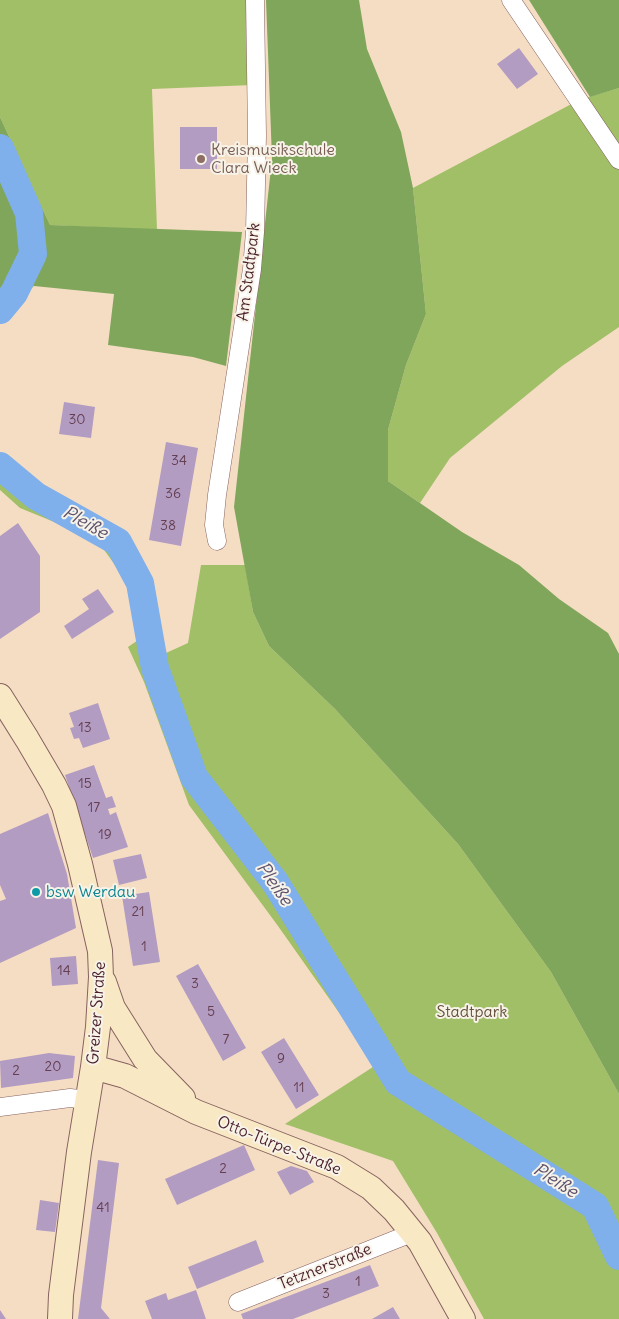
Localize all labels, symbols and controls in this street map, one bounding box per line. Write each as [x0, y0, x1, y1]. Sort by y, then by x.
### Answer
place label: Kreismusikschule Clara Wieck [211, 140, 335, 178]
marker: Kreismusikschule Clara Wieck [195, 153, 207, 165]
street label: Am Stadtpark [233, 222, 265, 322]
house number: 30 [68, 412, 86, 428]
house number: 34 [171, 453, 187, 469]
house number: 36 [165, 486, 181, 502]
water label: Pleiße [59, 502, 111, 544]
house number: 38 [160, 518, 176, 534]
house number: 13 [78, 720, 92, 736]
house number: 15 [78, 776, 92, 792]
house number: 17 [88, 800, 100, 816]
house number: 19 [98, 827, 112, 843]
water label: Pleiße [251, 858, 297, 910]
place label: bsw Werdau [46, 882, 135, 902]
marker: bsw Werdau [30, 886, 42, 898]
house number: 21 [131, 904, 145, 920]
house number: 1 [141, 939, 147, 955]
street label: Greizer Straße [84, 961, 110, 1065]
house number: 14 [57, 963, 71, 979]
house number: 3 [191, 976, 199, 992]
park label: Stadtpark [437, 1002, 507, 1022]
house number: 5 [207, 1004, 215, 1020]
house number: 7 [223, 1032, 229, 1048]
house number: 9 [277, 1051, 285, 1067]
house number: 20 [45, 1059, 61, 1075]
house number: 2 [12, 1063, 20, 1079]
house number: 11 [293, 1080, 305, 1096]
street label: Otto-Türpe-Straße [214, 1112, 344, 1180]
water label: Pleiße [529, 1159, 581, 1203]
house number: 2 [219, 1161, 227, 1177]
house number: 41 [96, 1200, 110, 1216]
street label: Tetznerstraße [276, 1240, 374, 1294]
house number: 1 [355, 1274, 361, 1290]
house number: 3 [322, 1286, 330, 1302]

